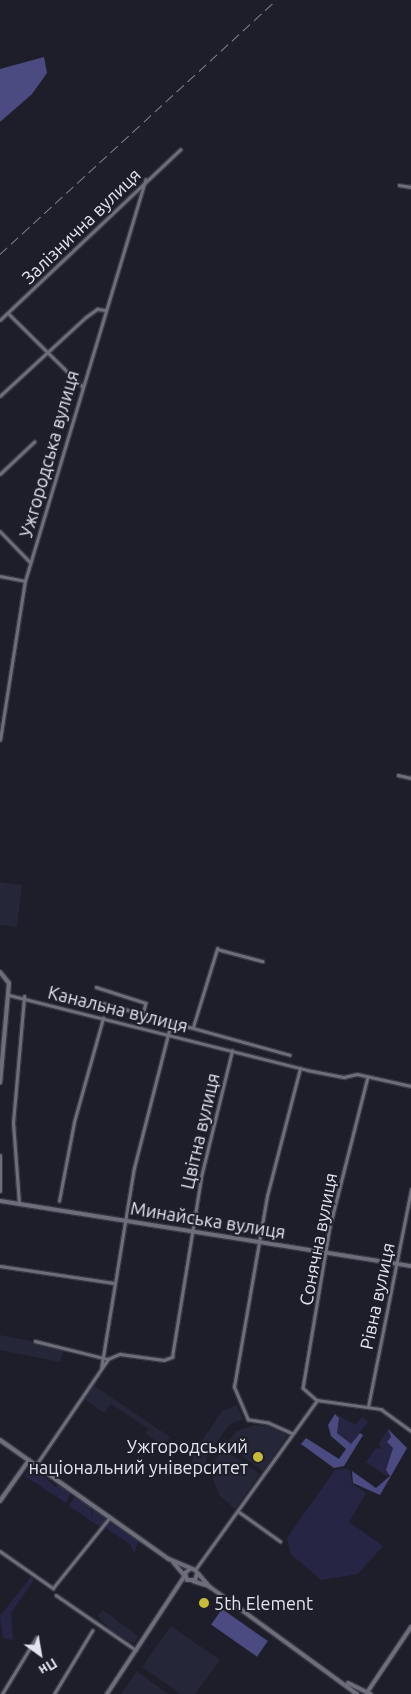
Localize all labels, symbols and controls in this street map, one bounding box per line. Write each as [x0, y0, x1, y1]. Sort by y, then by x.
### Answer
street label: Залізнична вулиця [17, 164, 145, 288]
street label: Ужгородська вулиця [15, 368, 83, 540]
street label: Канальна вулиця [46, 981, 190, 1037]
street label: Цвітна вулиця [176, 1071, 224, 1191]
street label: Сонячна вулиця [295, 1171, 341, 1307]
street label: Минайська вулиця [129, 1197, 287, 1243]
street label: Рівна вулиця [355, 1241, 399, 1351]
place label: Ужгородський національний університет [28, 1436, 248, 1478]
marker: Ужгородський національний університет [252, 1451, 264, 1463]
place label: 5th Element [214, 1592, 313, 1614]
marker: 5th Element [198, 1597, 210, 1609]
north arrow [15, 1629, 65, 1679]
text: Пн [36, 1655, 60, 1678]

